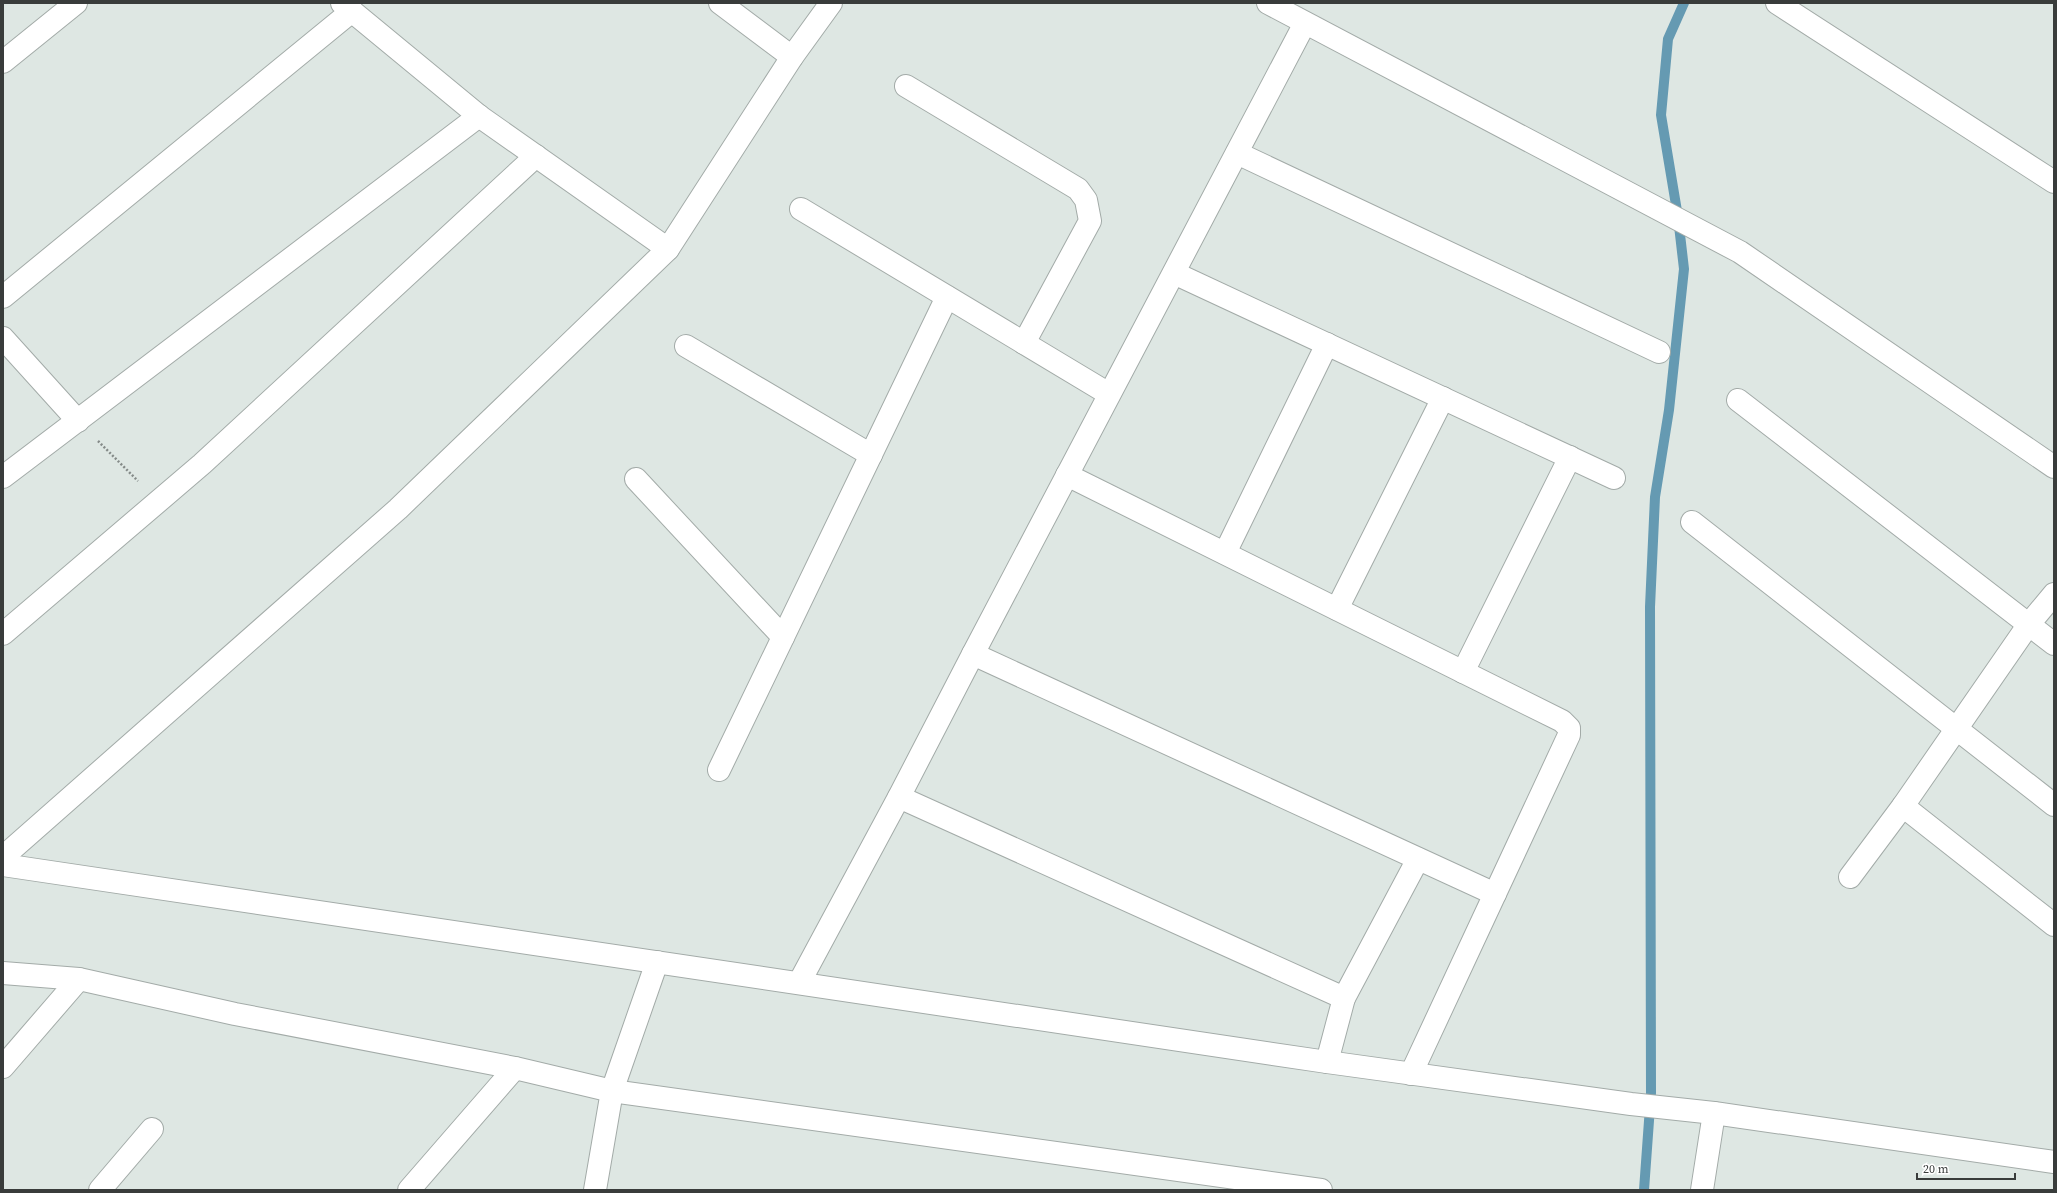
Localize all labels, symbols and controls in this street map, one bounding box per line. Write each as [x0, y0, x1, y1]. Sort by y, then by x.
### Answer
scale bar [1917, 1155, 2015, 1181]
text: 20 m [1923, 1161, 1949, 1177]

